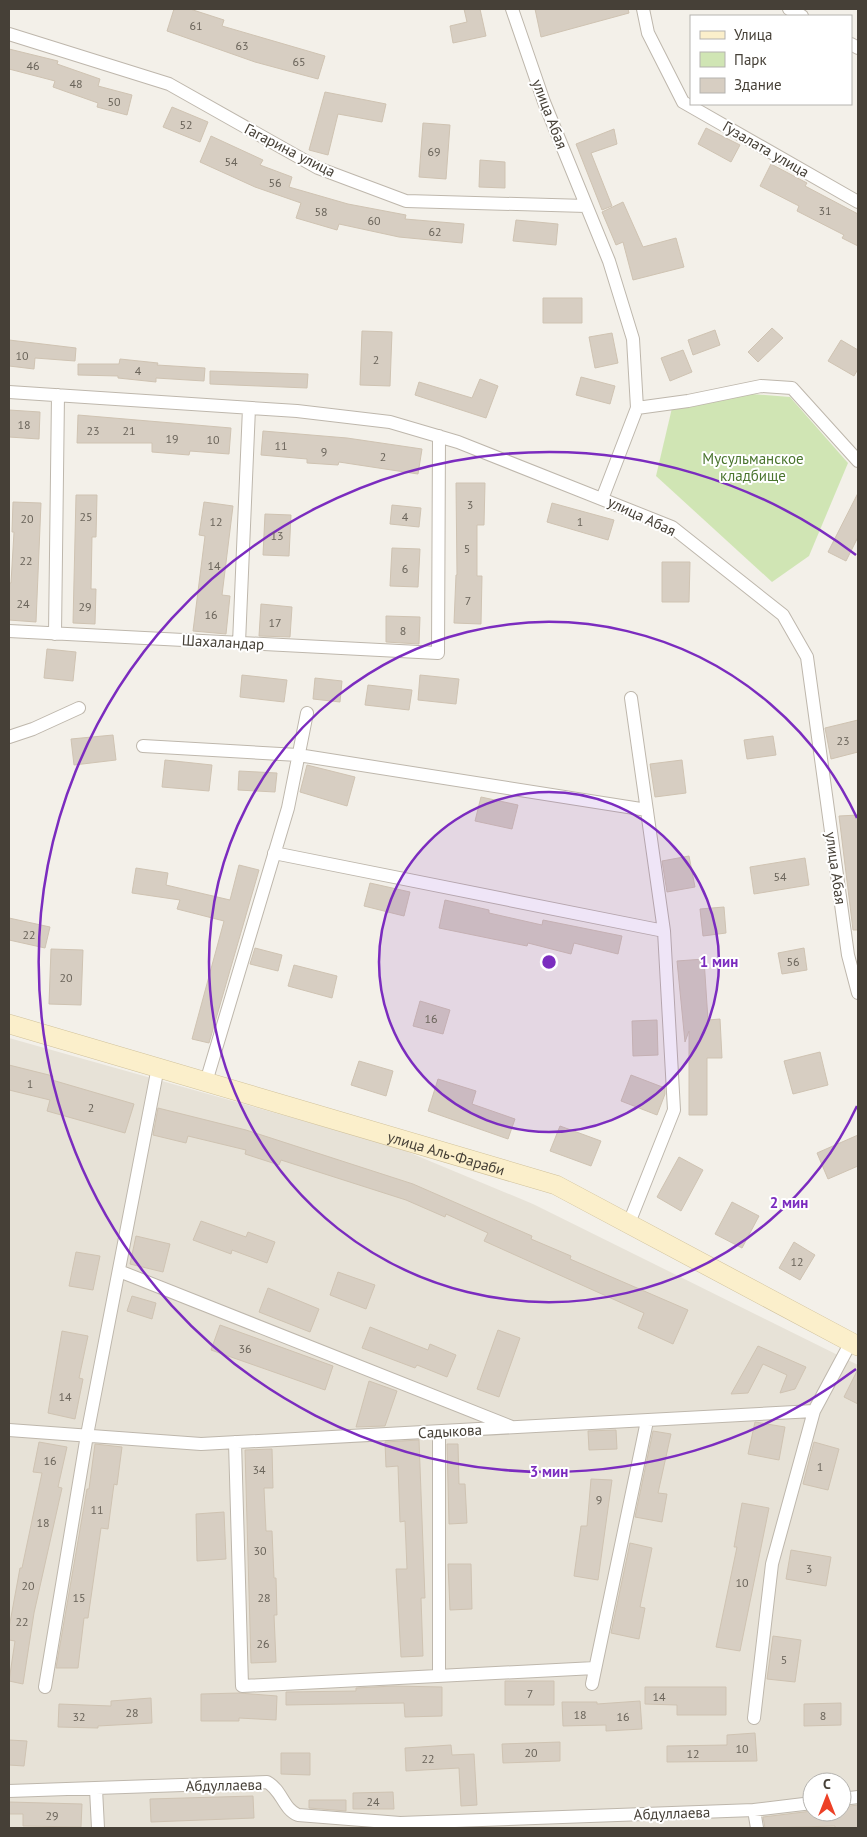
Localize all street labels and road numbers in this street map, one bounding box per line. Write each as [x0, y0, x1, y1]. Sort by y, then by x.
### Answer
street label: улица Абая [528, 76, 572, 152]
street label: Гузалата улица [719, 117, 813, 181]
street label: Гагарина улица [241, 119, 339, 181]
street label: улица Абая [605, 492, 679, 540]
street label: Шахаландар [181, 630, 265, 654]
street label: улица Абая [822, 830, 850, 906]
street label: улица Аль-Фараби [386, 1127, 507, 1179]
street label: Садыкова [418, 1420, 482, 1442]
street label: Абдуллаева [185, 1775, 263, 1795]
street label: Абдуллаева [633, 1802, 711, 1824]

